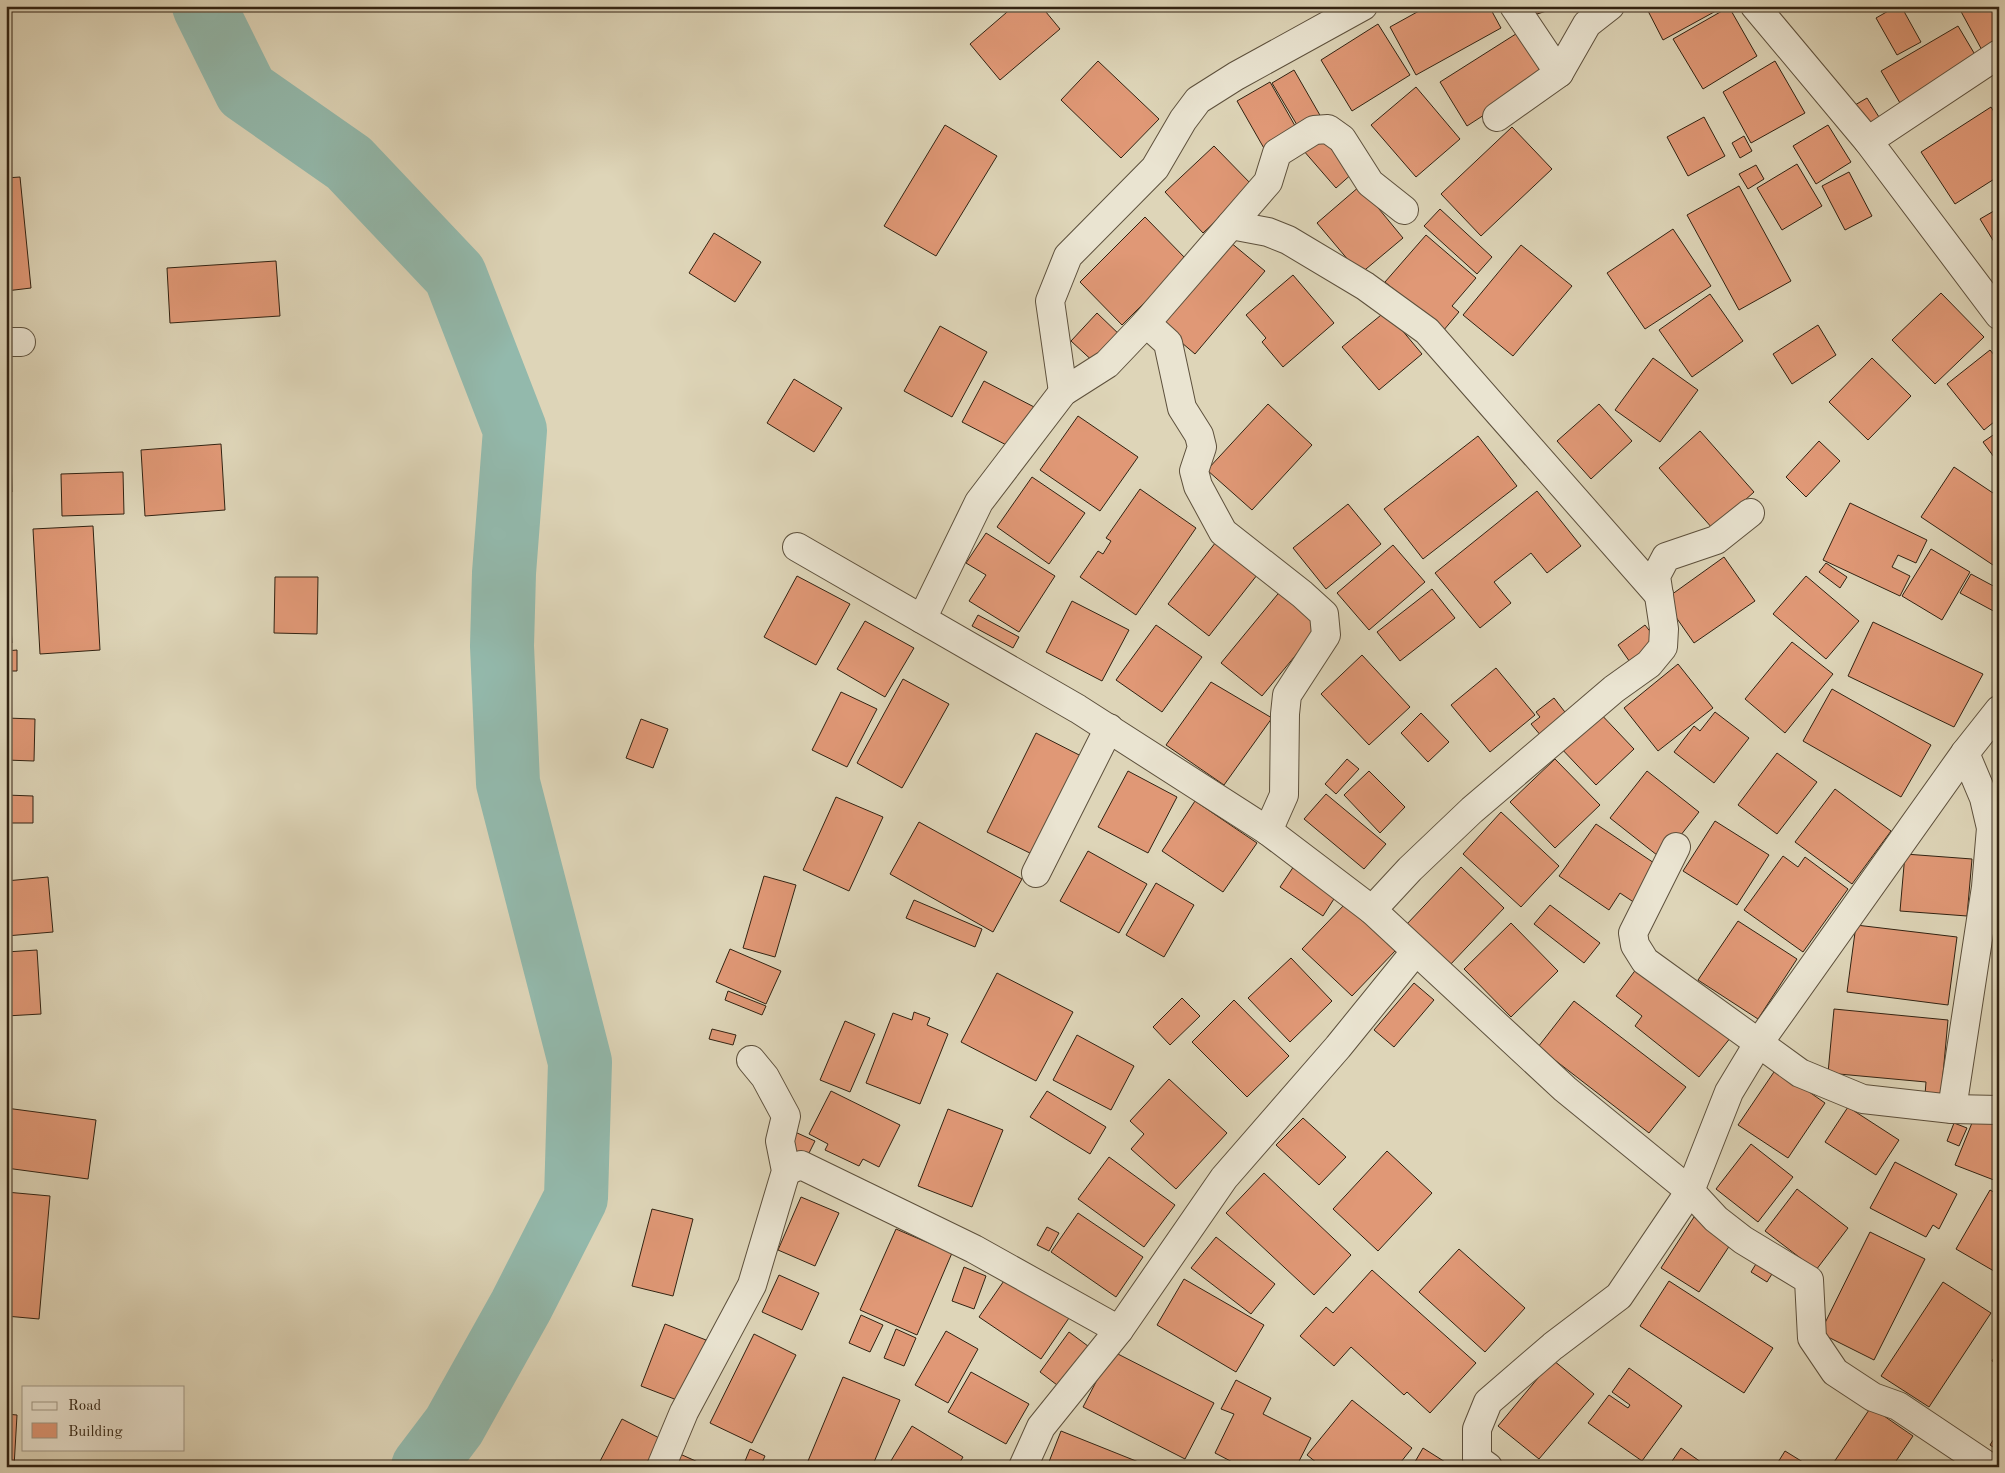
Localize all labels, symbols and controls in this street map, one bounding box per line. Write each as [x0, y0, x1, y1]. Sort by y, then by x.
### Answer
legend [22, 1386, 185, 1450]
text: Road [68, 1399, 102, 1414]
text: Building [68, 1425, 123, 1440]

